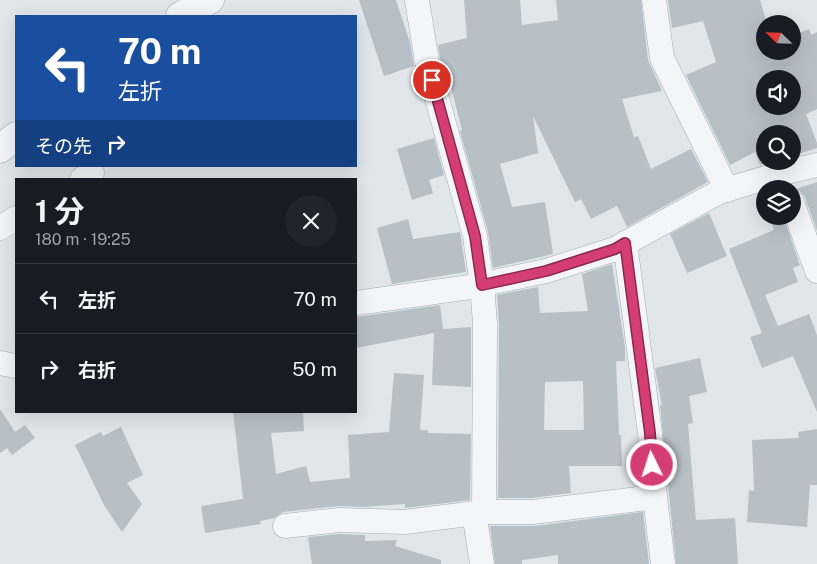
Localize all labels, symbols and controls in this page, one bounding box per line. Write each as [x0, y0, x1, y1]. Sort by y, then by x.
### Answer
north arrow [756, 15, 801, 60]
map controls [756, 15, 801, 225]
text: 70 m [118, 31, 201, 72]
icon: left [35, 35, 100, 100]
pin [411, 59, 453, 101]
icon: arrive [418, 66, 446, 94]
button: sound [756, 70, 801, 115]
text: 左折 [118, 78, 162, 104]
button: search [756, 125, 801, 170]
icon: right [102, 130, 130, 158]
text: その先 [35, 135, 92, 157]
button: layers [756, 180, 801, 225]
text: 1 分 [35, 193, 85, 229]
button: close [285, 195, 337, 247]
text: 180 m · 19:25 [35, 230, 131, 249]
icon: left [35, 285, 63, 313]
text: 70 m [293, 288, 337, 310]
text: 左折 [78, 289, 116, 311]
icon: right [35, 355, 63, 383]
text: 50 m [292, 358, 337, 380]
text: 右折 [78, 359, 116, 381]
position arrow [625, 438, 677, 490]

